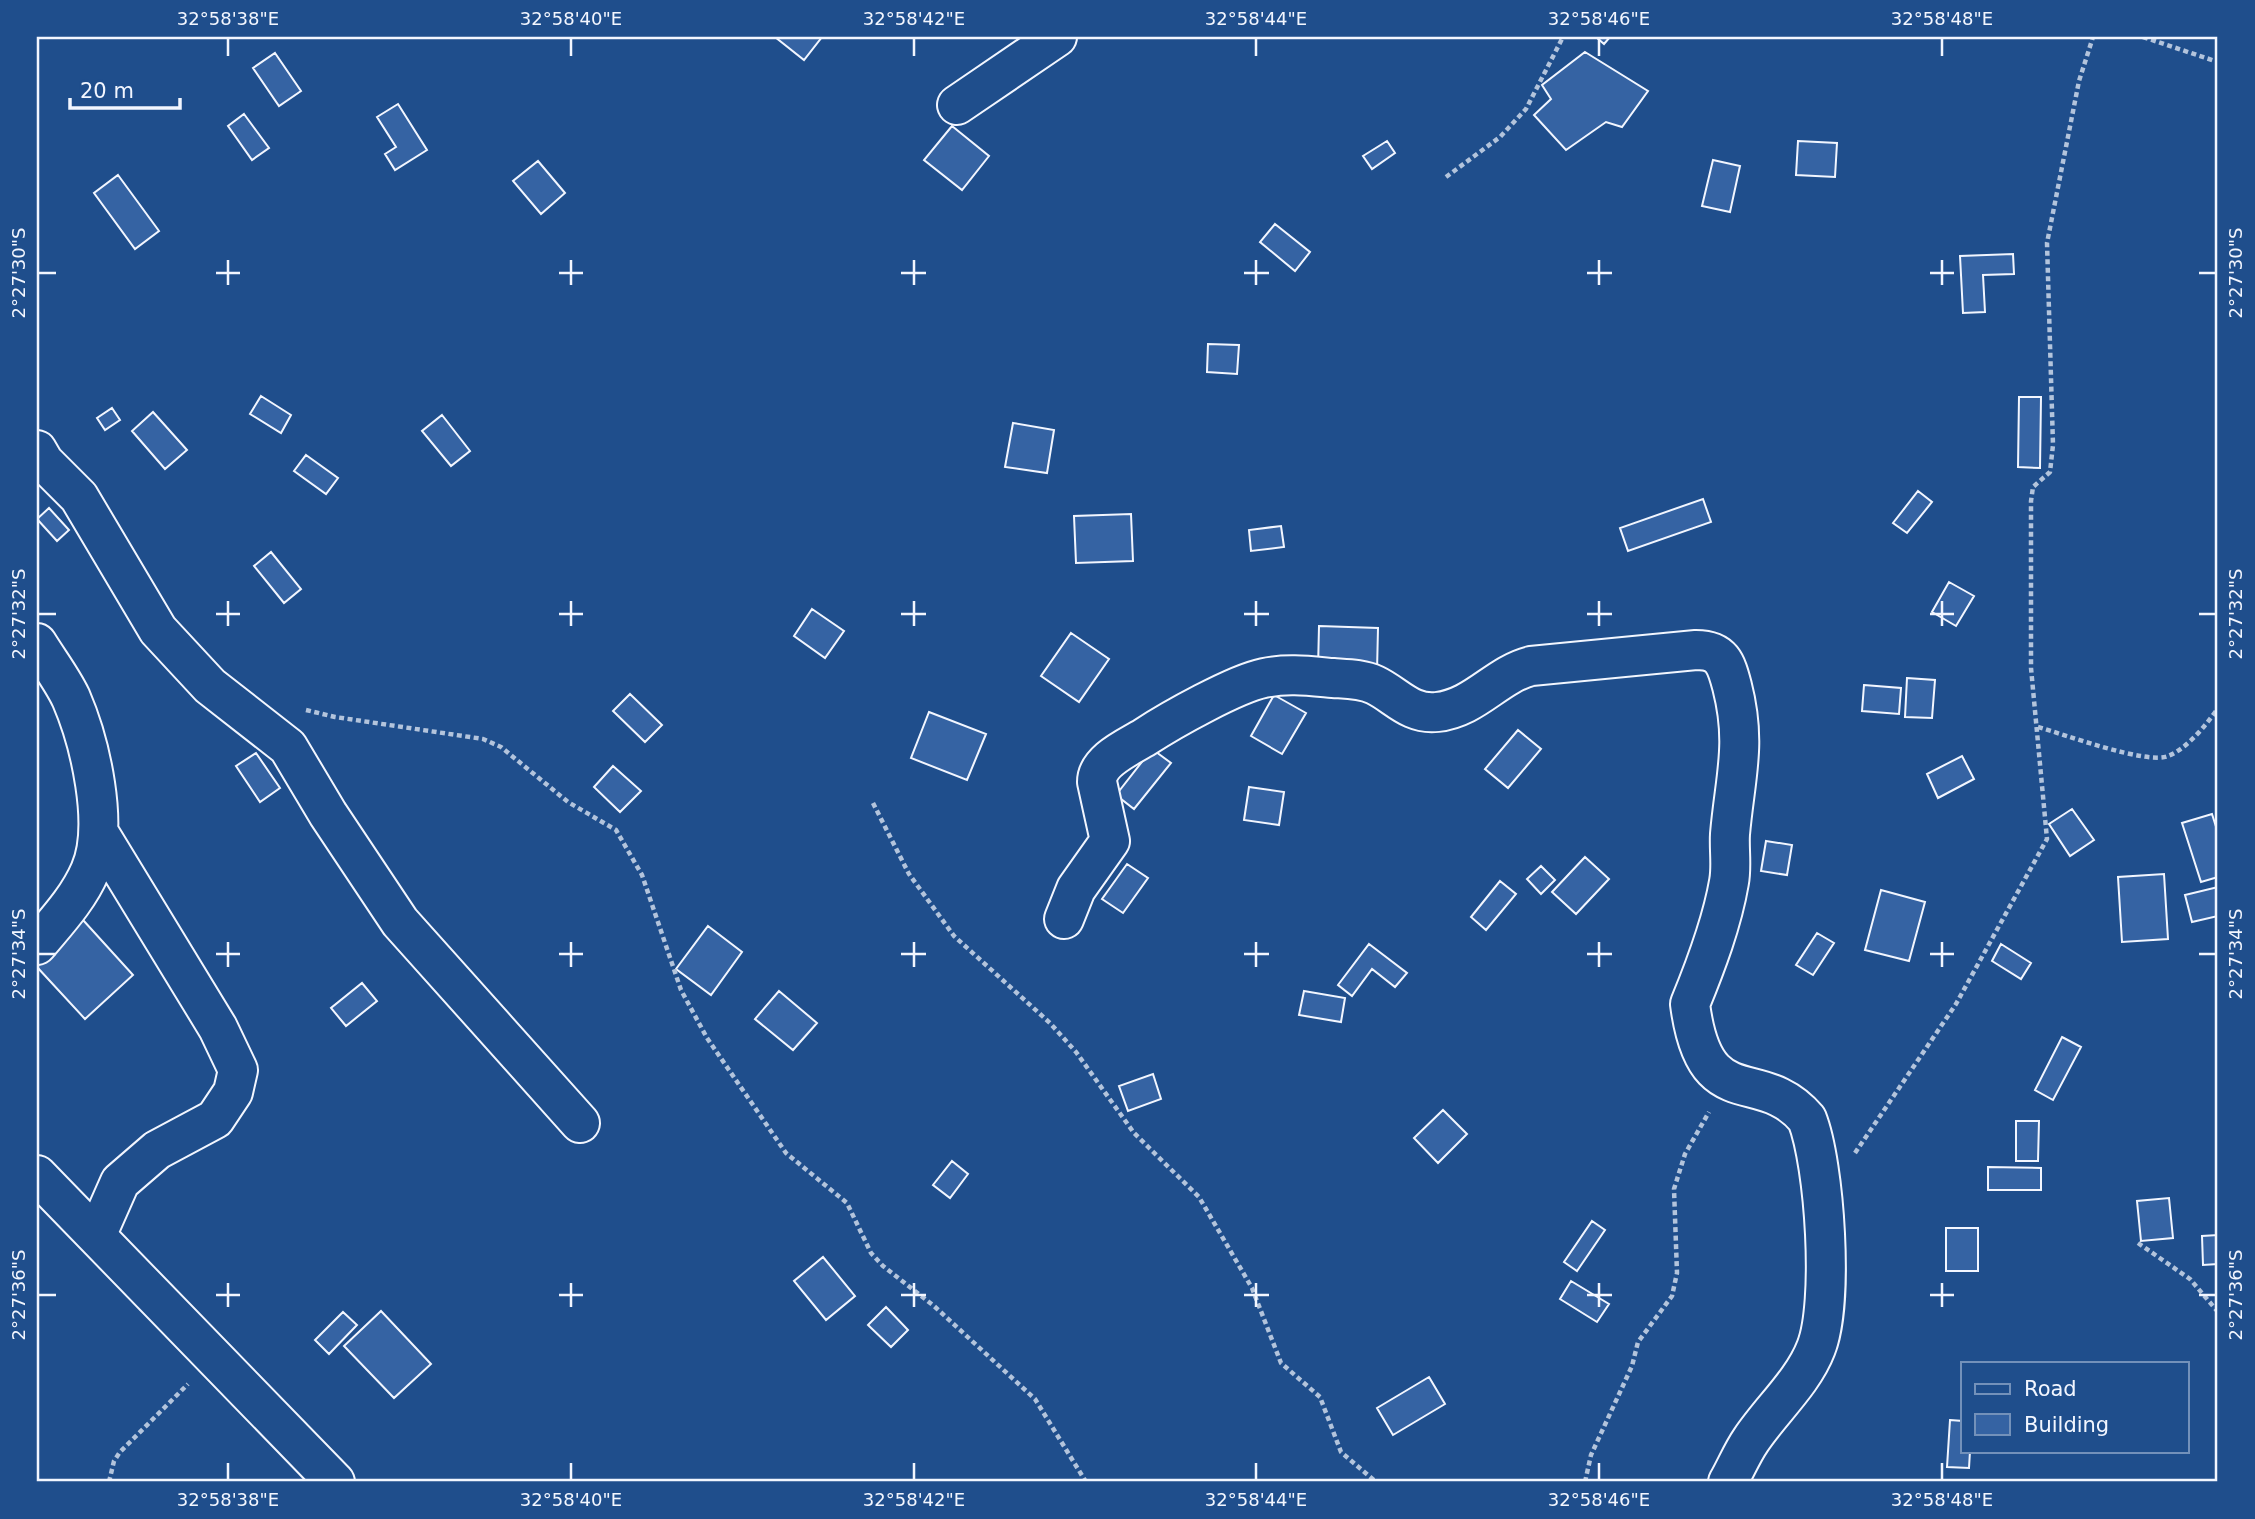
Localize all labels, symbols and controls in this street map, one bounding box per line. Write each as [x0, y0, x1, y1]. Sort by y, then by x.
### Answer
text: 32°58'38"E [177, 8, 279, 29]
text: 32°58'40"E [520, 8, 622, 29]
text: 32°58'42"E [863, 8, 965, 29]
text: 32°58'44"E [1205, 8, 1307, 29]
text: 32°58'46"E [1548, 8, 1650, 29]
text: 32°58'48"E [1891, 8, 1993, 29]
scale bar [70, 66, 180, 110]
text: 20 m [80, 79, 134, 103]
text: 2°27'30"S [8, 228, 29, 318]
text: 2°27'30"S [2225, 228, 2246, 318]
text: 2°27'32"S [8, 569, 29, 659]
text: 2°27'32"S [2225, 569, 2246, 659]
text: 2°27'34"S [8, 909, 29, 999]
text: 2°27'34"S [2225, 909, 2246, 999]
text: 2°27'36"S [8, 1250, 29, 1340]
text: 2°27'36"S [2225, 1250, 2246, 1340]
legend [1961, 1362, 2188, 1452]
text: Road [2024, 1377, 2077, 1401]
text: Building [2024, 1413, 2109, 1437]
text: 32°58'38"E [177, 1489, 279, 1510]
text: 32°58'40"E [520, 1489, 622, 1510]
text: 32°58'42"E [863, 1489, 965, 1510]
text: 32°58'44"E [1205, 1489, 1307, 1510]
text: 32°58'46"E [1548, 1489, 1650, 1510]
text: 32°58'48"E [1891, 1489, 1993, 1510]

